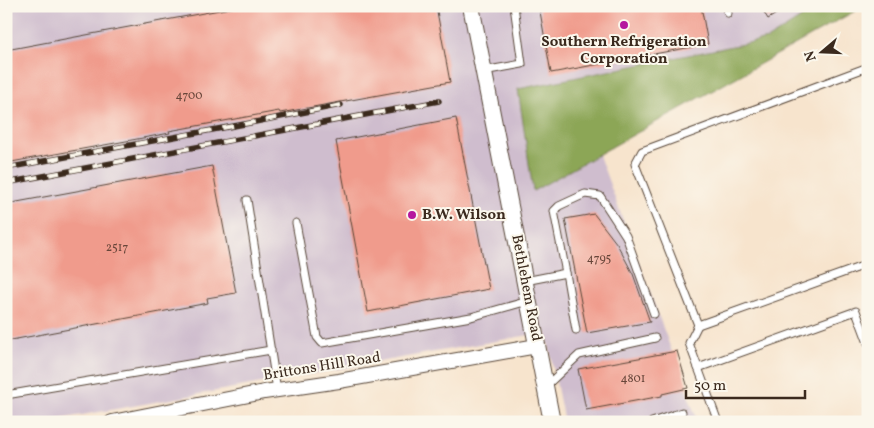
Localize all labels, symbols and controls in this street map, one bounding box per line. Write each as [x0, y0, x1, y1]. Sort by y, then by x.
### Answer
marker: Southern Refrigeration Corporation [618, 19, 630, 31]
north arrow [796, 28, 846, 78]
place label: Southern Refrigeration Corporation [541, 32, 707, 70]
text: N [800, 48, 822, 64]
house number: 4700 [175, 88, 203, 104]
place label: B.W. Wilson [422, 205, 506, 226]
marker: B.W. Wilson [406, 209, 418, 221]
street label: Bethlehem Road [505, 233, 547, 343]
house number: 2517 [106, 240, 129, 256]
house number: 4795 [587, 251, 612, 267]
street label: Brittons Hill Road [262, 347, 382, 387]
scale bar [686, 368, 805, 400]
house number: 4801 [621, 371, 645, 387]
text: 50 m [694, 376, 726, 397]

